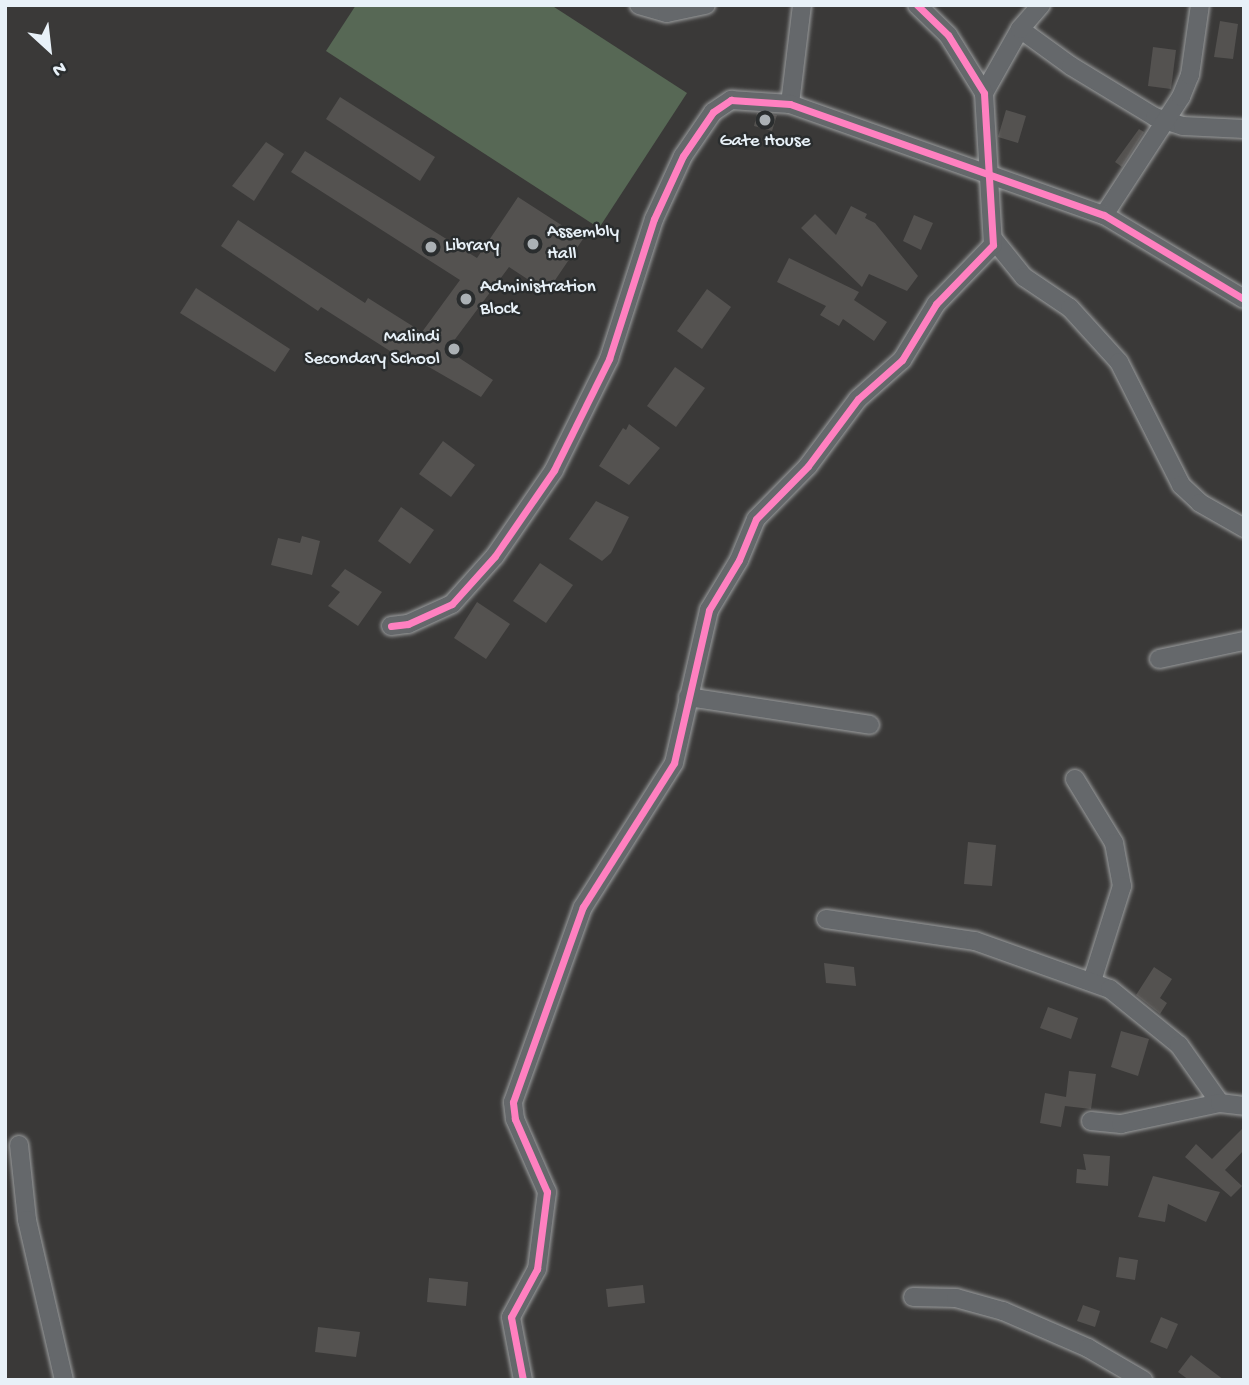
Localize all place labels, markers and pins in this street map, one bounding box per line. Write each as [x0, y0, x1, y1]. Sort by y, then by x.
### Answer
marker: Gate House [757, 112, 773, 128]
place label: Gate House [719, 131, 811, 153]
place label: Assembly Hall [547, 222, 619, 266]
place label: Library [445, 236, 499, 258]
marker: Assembly Hall [525, 236, 541, 252]
marker: Library [423, 239, 439, 255]
place label: Administration Block [480, 277, 596, 321]
marker: Administration Block [458, 291, 474, 307]
place label: Malindi Secondary School [304, 327, 440, 371]
marker: Malindi Secondary School [446, 341, 462, 357]

